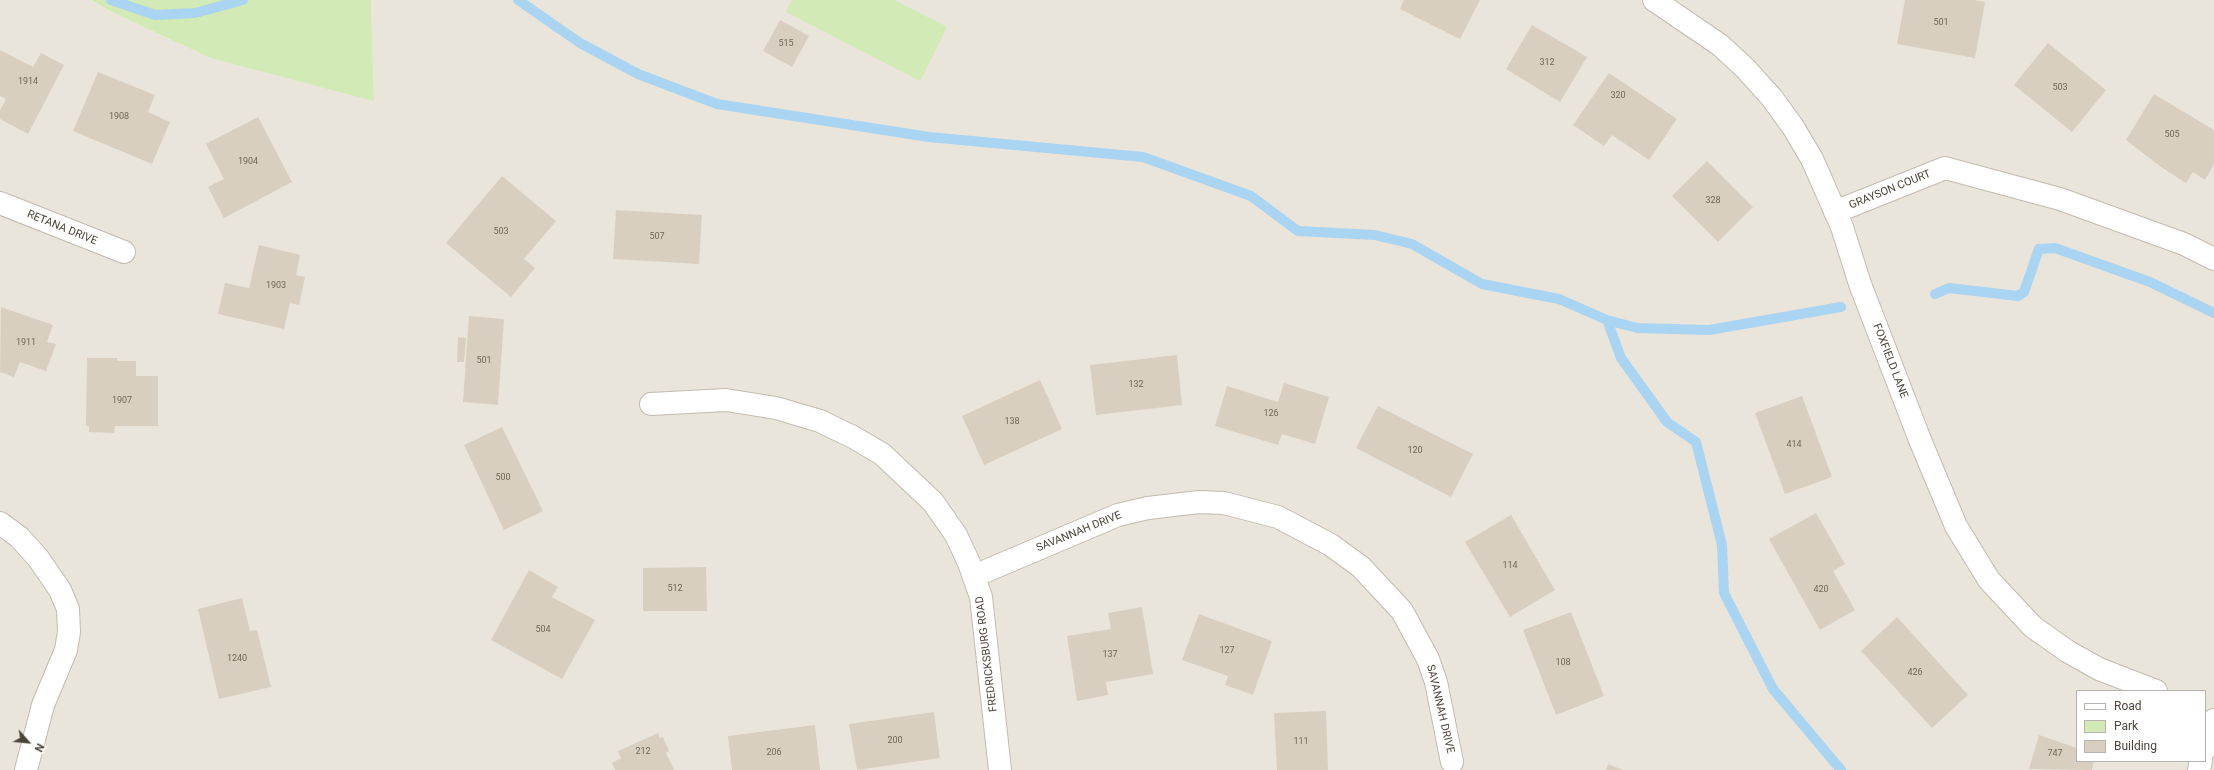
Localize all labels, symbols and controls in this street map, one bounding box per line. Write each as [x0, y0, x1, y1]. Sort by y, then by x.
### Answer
house number: 501 [1933, 18, 1949, 28]
house number: 515 [778, 39, 794, 49]
house number: 312 [1539, 58, 1555, 68]
house number: 1914 [18, 77, 38, 87]
house number: 503 [2052, 83, 2068, 93]
house number: 320 [1610, 91, 1626, 101]
house number: 1908 [109, 112, 129, 122]
house number: 505 [2164, 130, 2180, 140]
house number: 1904 [238, 157, 258, 167]
street label: GRAYSON COURT [1847, 168, 1933, 212]
house number: 328 [1705, 196, 1721, 206]
street label: RETANA DRIVE [25, 208, 99, 248]
house number: 503 [493, 227, 509, 237]
house number: 507 [649, 232, 665, 242]
house number: 1903 [266, 281, 286, 291]
street label: FOXFIELD LANE [1870, 322, 1910, 400]
house number: 1911 [16, 338, 36, 348]
house number: 501 [476, 356, 492, 366]
house number: 132 [1128, 380, 1144, 390]
house number: 1907 [112, 396, 132, 406]
house number: 126 [1263, 409, 1279, 419]
house number: 138 [1004, 417, 1020, 427]
house number: 414 [1786, 440, 1802, 450]
house number: 120 [1407, 446, 1423, 456]
house number: 500 [495, 473, 511, 483]
street label: SAVANNAH DRIVE [1034, 509, 1124, 555]
house number: 114 [1502, 561, 1518, 571]
house number: 512 [667, 584, 683, 594]
house number: 420 [1813, 585, 1829, 595]
street label: FREDRICKSBURG ROAD [973, 595, 1001, 713]
house number: 504 [535, 625, 551, 635]
house number: 127 [1219, 646, 1235, 656]
house number: 137 [1102, 650, 1118, 660]
house number: 1240 [227, 654, 247, 664]
house number: 108 [1555, 658, 1571, 668]
street label: SAVANNAH DRIVE [1423, 663, 1457, 755]
house number: 426 [1907, 668, 1923, 678]
legend [2076, 690, 2206, 762]
text: Road [2114, 699, 2142, 713]
text: Park [2114, 719, 2138, 733]
north arrow [8, 722, 48, 762]
house number: 200 [887, 736, 903, 746]
house number: 111 [1293, 737, 1309, 747]
text: Building [2114, 739, 2157, 753]
text: N [32, 741, 47, 754]
house number: 212 [635, 747, 651, 757]
house number: 206 [766, 748, 782, 758]
house number: 747 [2047, 749, 2063, 759]

